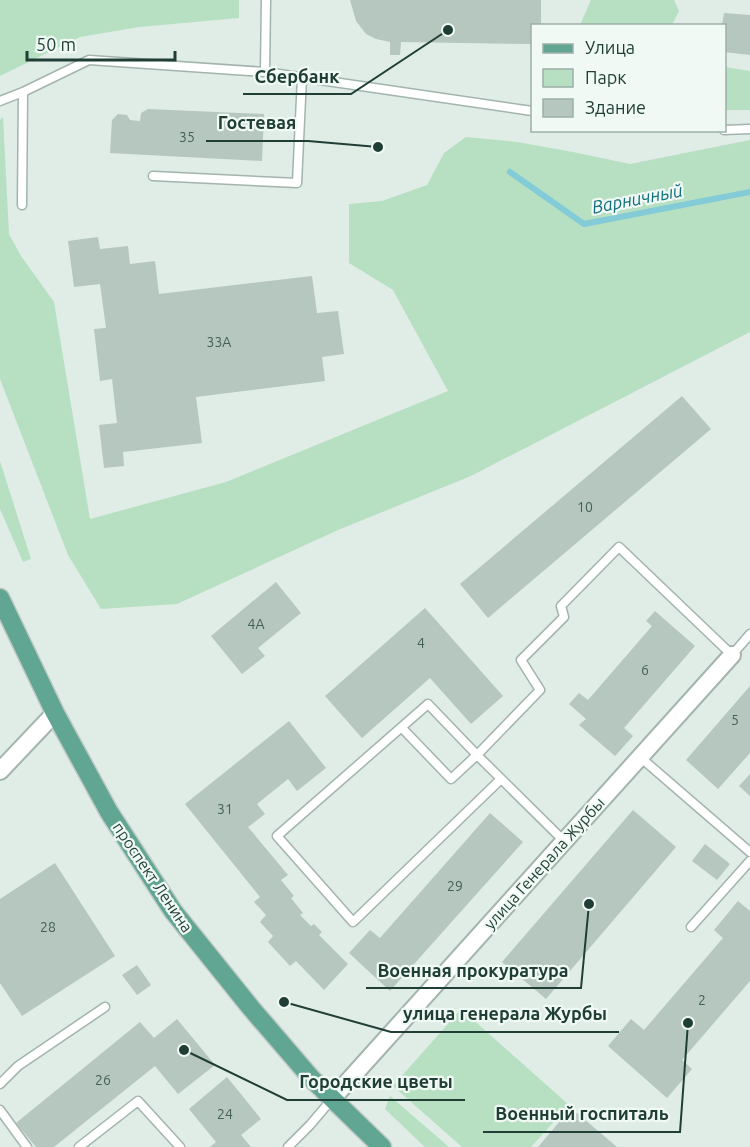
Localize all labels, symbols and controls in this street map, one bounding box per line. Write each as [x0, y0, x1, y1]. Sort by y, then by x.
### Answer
scale bar [27, 24, 176, 62]
legend [531, 24, 726, 132]
text: 50 m [36, 34, 76, 54]
text: Улица [585, 37, 635, 57]
callout: Сбербанк [243, 58, 351, 94]
text: Сбербанк [255, 66, 340, 86]
text: Парк [585, 67, 626, 87]
text: Здание [585, 97, 646, 117]
callout: Гостевая [206, 105, 308, 141]
text: Гостевая [218, 112, 296, 132]
house number: 35 [179, 129, 195, 145]
water label: Варничный [590, 179, 684, 217]
house number: 33А [207, 334, 231, 350]
house number: 10 [577, 499, 593, 515]
house number: 4А [248, 616, 265, 632]
house number: 4 [417, 635, 425, 651]
house number: 6 [641, 662, 649, 678]
house number: 5 [731, 712, 739, 728]
street label: улица Генерала Журбы [480, 793, 608, 933]
house number: 31 [217, 801, 233, 817]
street label: проспект Ленина [110, 819, 196, 935]
house number: 29 [447, 878, 463, 894]
house number: 28 [40, 919, 56, 935]
callout: Военная прокуратура [366, 952, 581, 988]
text: Военная прокуратура [377, 960, 569, 980]
house number: 2 [698, 992, 706, 1008]
callout: улица генерала Журбы [391, 996, 619, 1032]
text: улица генерала Журбы [403, 1003, 607, 1023]
callout: Городские цветы [287, 1064, 465, 1100]
text: Городские цветы [299, 1071, 453, 1091]
house number: 26 [95, 1072, 111, 1088]
callout: Военный госпиталь [483, 1096, 680, 1132]
text: Военный госпиталь [495, 1103, 669, 1123]
house number: 24 [217, 1106, 233, 1122]

